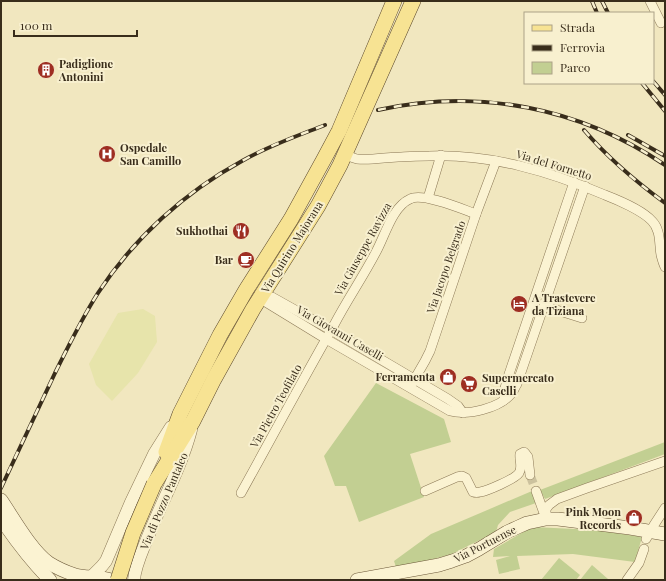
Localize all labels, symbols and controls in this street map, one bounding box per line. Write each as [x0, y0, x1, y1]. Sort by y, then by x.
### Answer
scale bar [14, 12, 137, 38]
legend [524, 12, 654, 84]
text: 100 m [20, 17, 53, 33]
text: Strada [560, 19, 595, 35]
text: Ferrovia [560, 39, 605, 55]
place label: Padiglione Antonini [58, 56, 114, 84]
text: Parco [560, 59, 591, 75]
building icon: Padiglione Antonini [36, 60, 56, 80]
place label: Ospedale San Camillo [120, 140, 181, 168]
hospital icon: Ospedale San Camillo [97, 144, 117, 164]
street label: Via del Fornetto [514, 146, 594, 183]
street label: Via Quirino Majorana [257, 198, 326, 296]
street label: Via Giuseppe Ravizza [330, 199, 395, 299]
street label: Via Jacopo Belgrado [422, 218, 468, 316]
restaurant icon: Sukhothai [231, 221, 251, 241]
place label: Sukhothai [176, 223, 229, 238]
cafe icon: Bar [236, 250, 256, 270]
place label: Bar [215, 252, 234, 267]
place label: A Trastevere da Tiziana [531, 290, 596, 318]
hotel icon: A Trastevere da Tiziana [509, 294, 529, 314]
street label: Via Giovanni Caselli [293, 301, 386, 364]
street label: Via Pietro Teofilato [246, 361, 305, 451]
shop icon: Ferramenta [438, 367, 458, 387]
place label: Ferramenta [376, 369, 435, 384]
place label: Supermercato Caselli [482, 370, 554, 398]
supermarket icon: Supermercato Caselli [459, 374, 479, 394]
street label: Via di Pozzo Pantaleo [136, 450, 191, 553]
place label: Pink Moon Records [566, 504, 621, 532]
shop icon: Pink Moon Records [624, 508, 644, 528]
street label: Via Portuense [450, 521, 519, 566]

